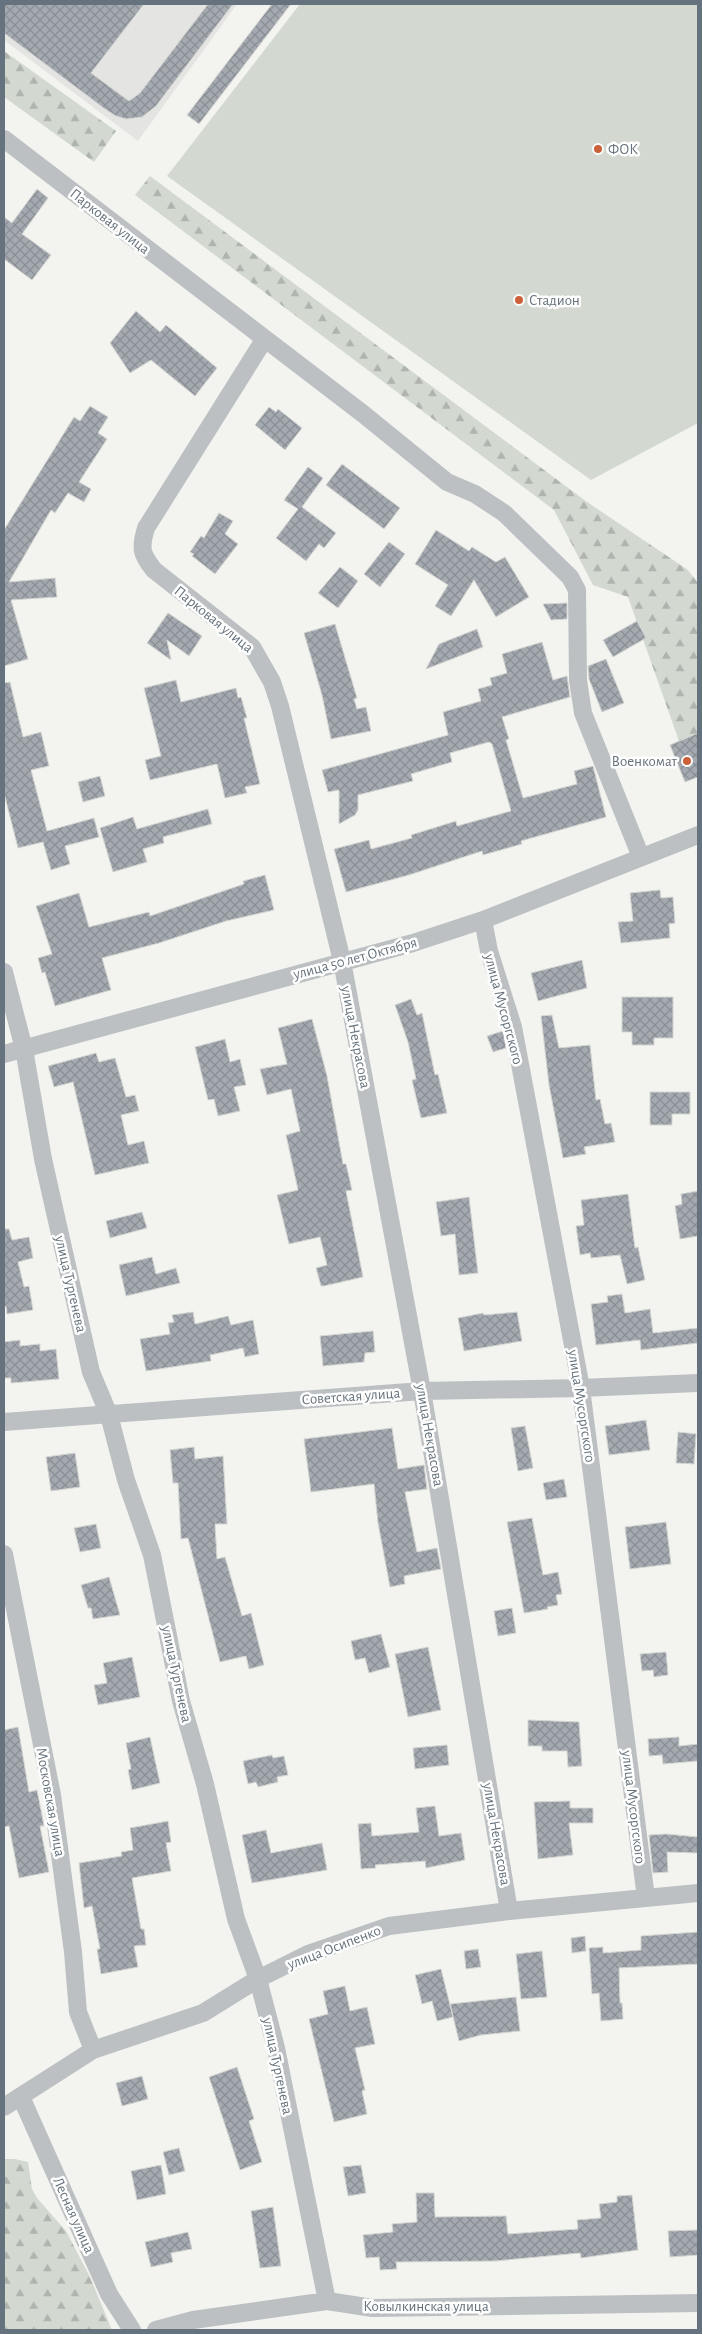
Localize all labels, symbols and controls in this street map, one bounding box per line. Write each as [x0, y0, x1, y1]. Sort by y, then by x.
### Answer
place label: ФОК [608, 142, 638, 157]
marker: ФОК [592, 143, 604, 155]
street label: Парковая улица [67, 186, 152, 257]
place label: Стадион [529, 293, 580, 308]
marker: Стадион [513, 294, 525, 306]
street label: Парковая улица [171, 583, 256, 656]
place label: Военкомат [612, 754, 678, 769]
marker: Военкомат [681, 755, 693, 767]
street label: улица 50 лет Октября [291, 935, 419, 982]
street label: улица Мусоргского [481, 951, 526, 1066]
street label: улица Некрасова [338, 984, 373, 1090]
street label: улица Тургенева [52, 1233, 89, 1334]
street label: улица Мусоргского [565, 1348, 598, 1463]
street label: улица Некрасова [413, 1382, 446, 1488]
street label: Советская улица [301, 1386, 401, 1407]
street label: улица Тургенева [159, 1623, 194, 1724]
street label: Московская улица [34, 1746, 67, 1858]
street label: улица Мусоргского [619, 1749, 648, 1864]
street label: улица Некрасова [480, 1781, 513, 1887]
street label: улица Осипенко [285, 1923, 383, 1972]
street label: улица Тургенева [260, 2015, 295, 2116]
street label: Лесная улица [50, 2175, 97, 2256]
street label: Ковылкинская улица [363, 2299, 489, 2314]

